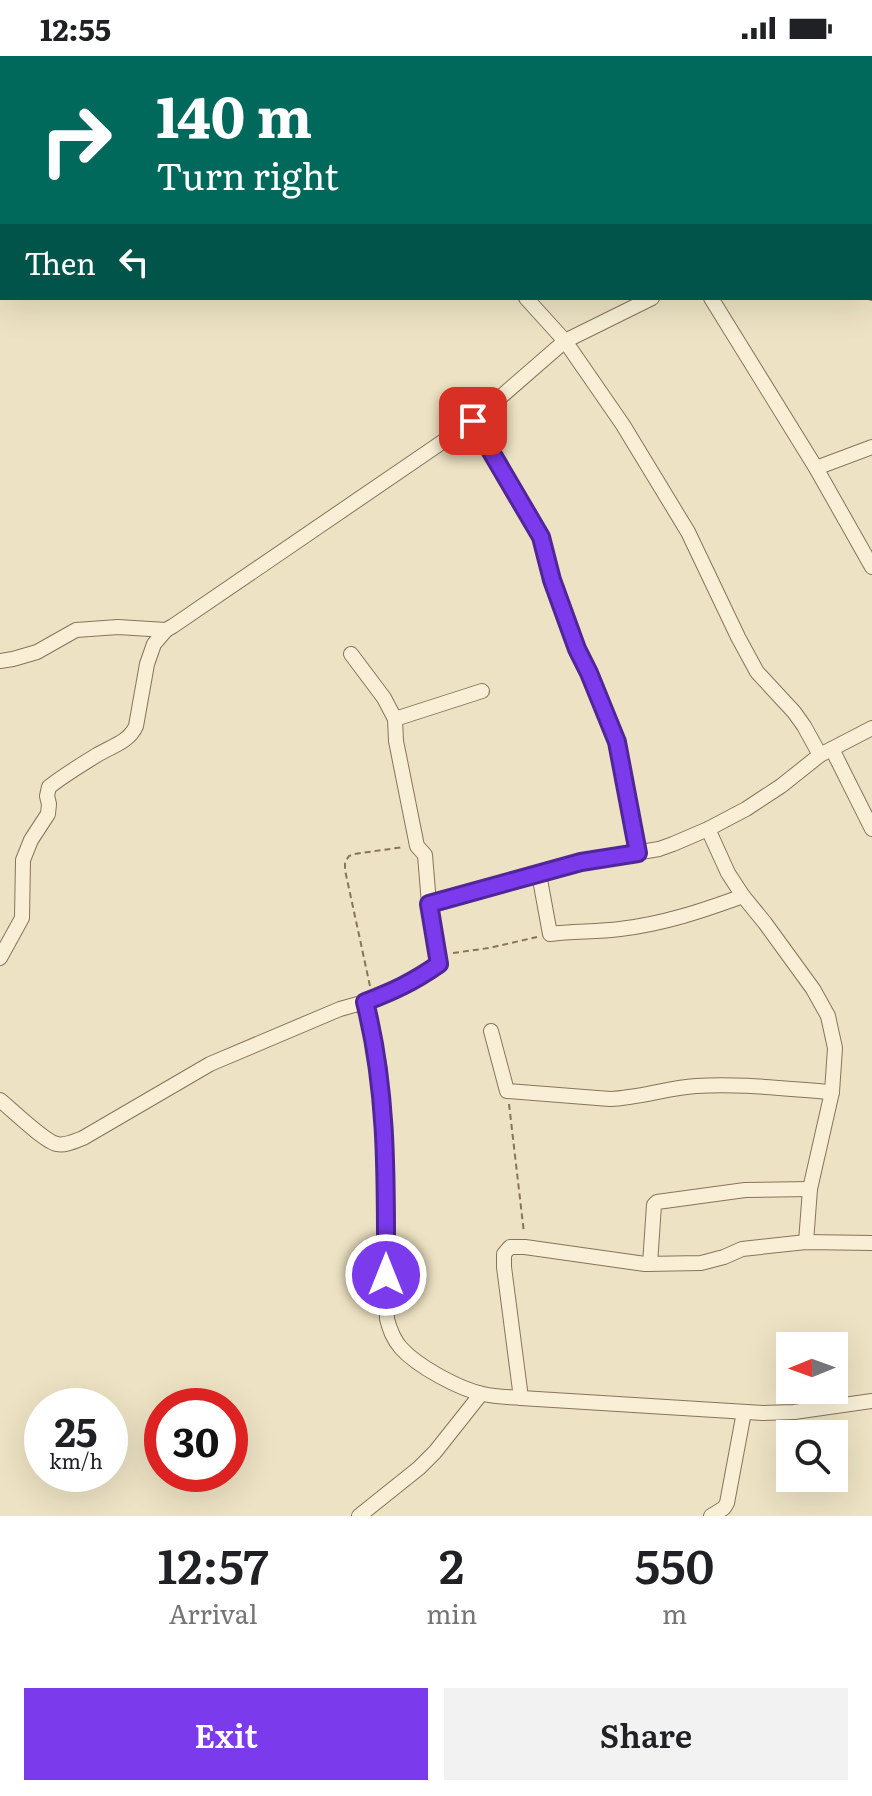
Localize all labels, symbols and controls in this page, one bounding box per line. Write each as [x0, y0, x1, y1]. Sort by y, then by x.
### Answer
text: 12:55 [40, 6, 111, 50]
text: 140 m [156, 72, 312, 155]
icon: right [24, 88, 128, 192]
text: Turn right [156, 148, 339, 201]
text: Then [24, 240, 96, 284]
icon: left [112, 240, 156, 284]
pin [439, 387, 507, 455]
icon: arrive [451, 399, 495, 443]
position arrow [344, 1233, 428, 1317]
north arrow [776, 1332, 848, 1404]
map controls [776, 1332, 848, 1492]
speed limit sign: 30 [144, 1388, 248, 1492]
text: 25 [54, 1400, 98, 1459]
button: search [776, 1420, 848, 1492]
text: km/h [49, 1445, 103, 1475]
text: 12:57 [158, 1528, 269, 1599]
text: 2 [439, 1528, 464, 1599]
text: 550 [635, 1528, 714, 1599]
text: Arrival [169, 1593, 257, 1632]
text: min [426, 1593, 477, 1632]
text: m [662, 1593, 687, 1632]
button: Exit [24, 1688, 428, 1780]
button: Share [444, 1688, 848, 1780]

